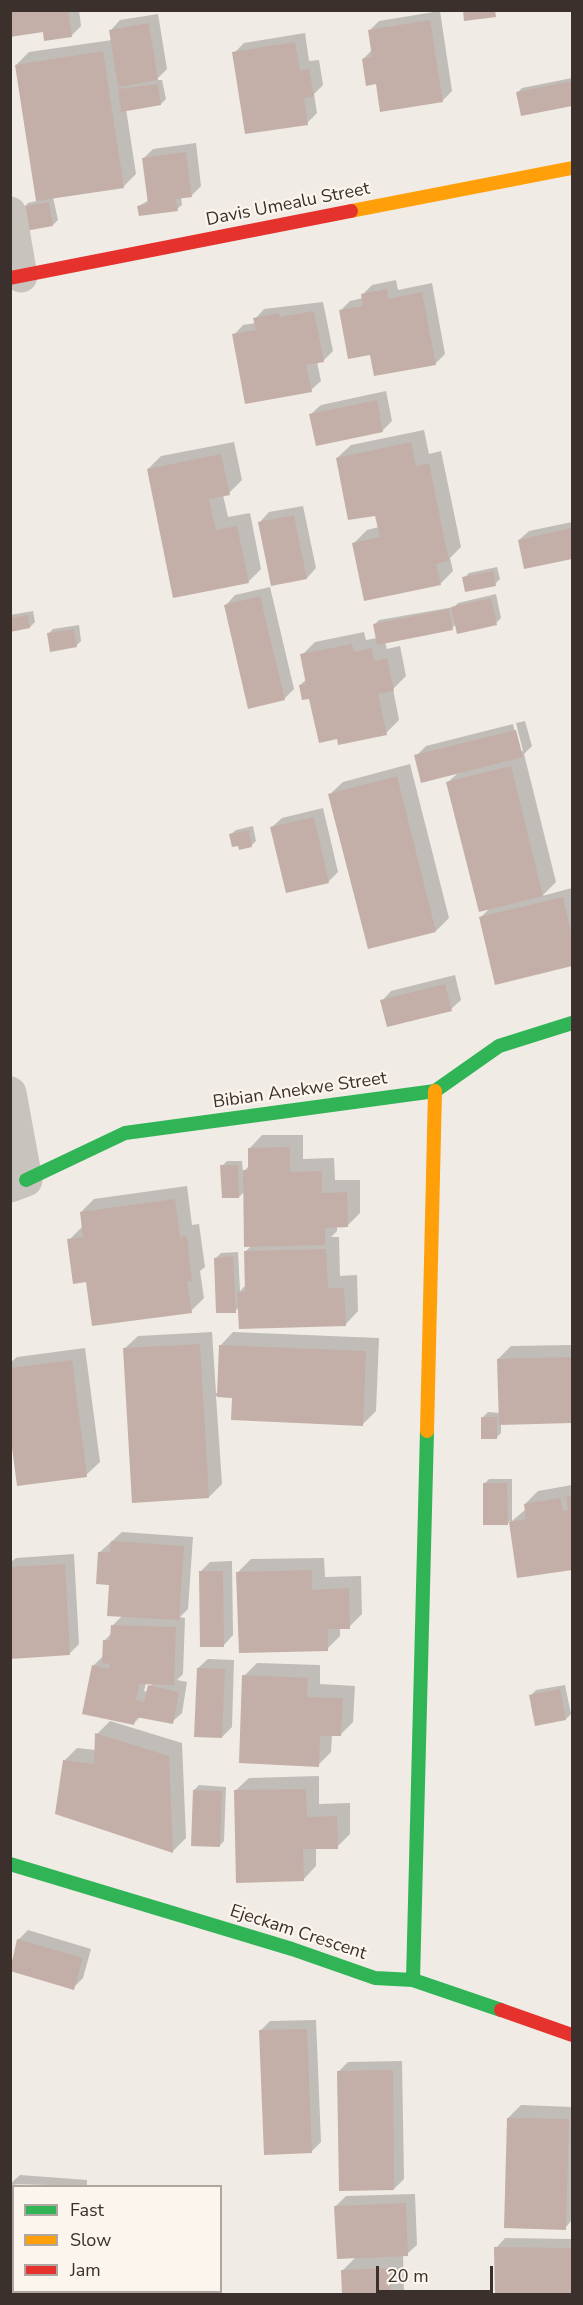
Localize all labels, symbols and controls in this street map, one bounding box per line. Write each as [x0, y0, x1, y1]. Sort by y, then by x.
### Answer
street label: Davis Umealu Street [204, 179, 372, 231]
street label: Bibian Anekwe Street [212, 1068, 388, 1114]
street label: Ejeckam Crescent [227, 1901, 369, 1965]
legend [12, 2185, 222, 2293]
text: Fast [70, 2198, 104, 2222]
text: Slow [70, 2228, 111, 2252]
scale bar [379, 2254, 496, 2292]
text: Jam [70, 2258, 101, 2282]
text: 20 m [387, 2264, 429, 2288]

